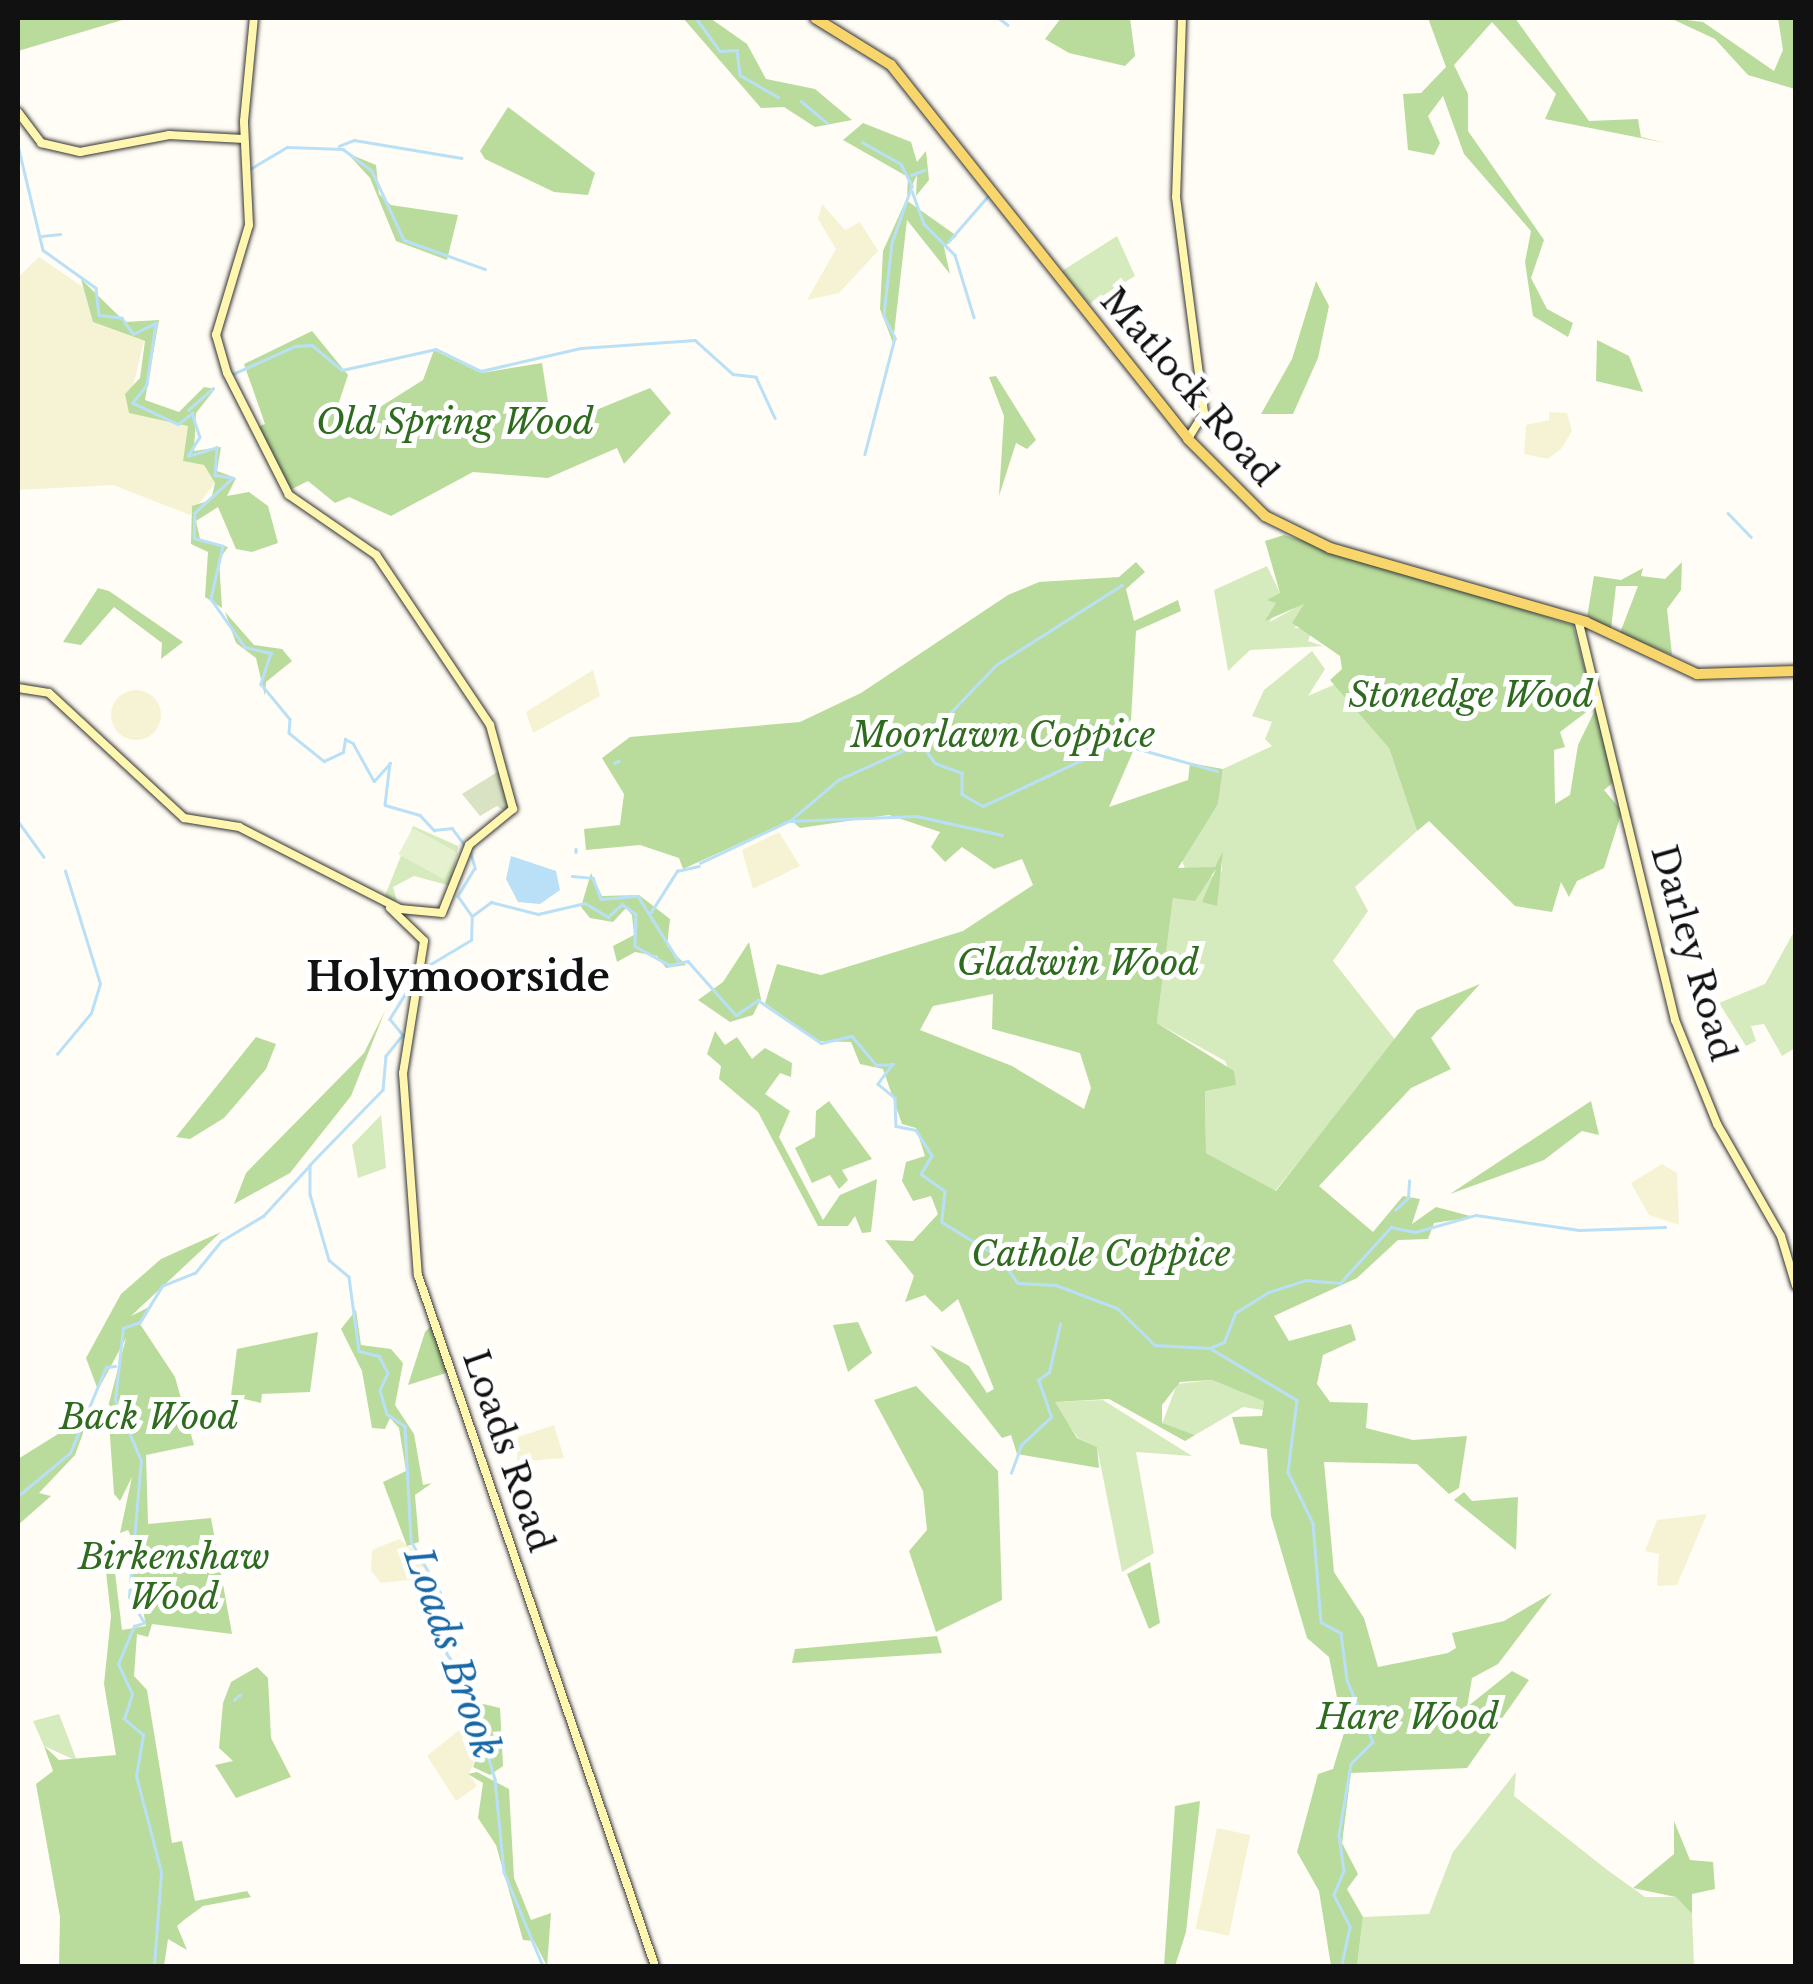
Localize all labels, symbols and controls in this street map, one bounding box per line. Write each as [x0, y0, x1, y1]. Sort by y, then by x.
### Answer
street label: Matlock Road [1092, 279, 1286, 495]
park label: Old Spring Wood [315, 401, 595, 443]
park label: Stonedge Wood [1348, 674, 1594, 716]
park label: Moorlawn Coppice [850, 714, 1156, 756]
street label: Darley Road [1642, 840, 1744, 1066]
park label: Gladwin Wood [956, 942, 1200, 984]
district label: Holymoorside [306, 953, 610, 1001]
park label: Cathole Coppice [971, 1233, 1231, 1275]
street label: Loads Road [454, 1345, 562, 1557]
park label: Back Wood [59, 1396, 239, 1438]
park label: Birkenshaw Wood [78, 1536, 270, 1618]
water label: Loads Brook [395, 1542, 509, 1764]
park label: Hare Wood [1317, 1696, 1499, 1738]

